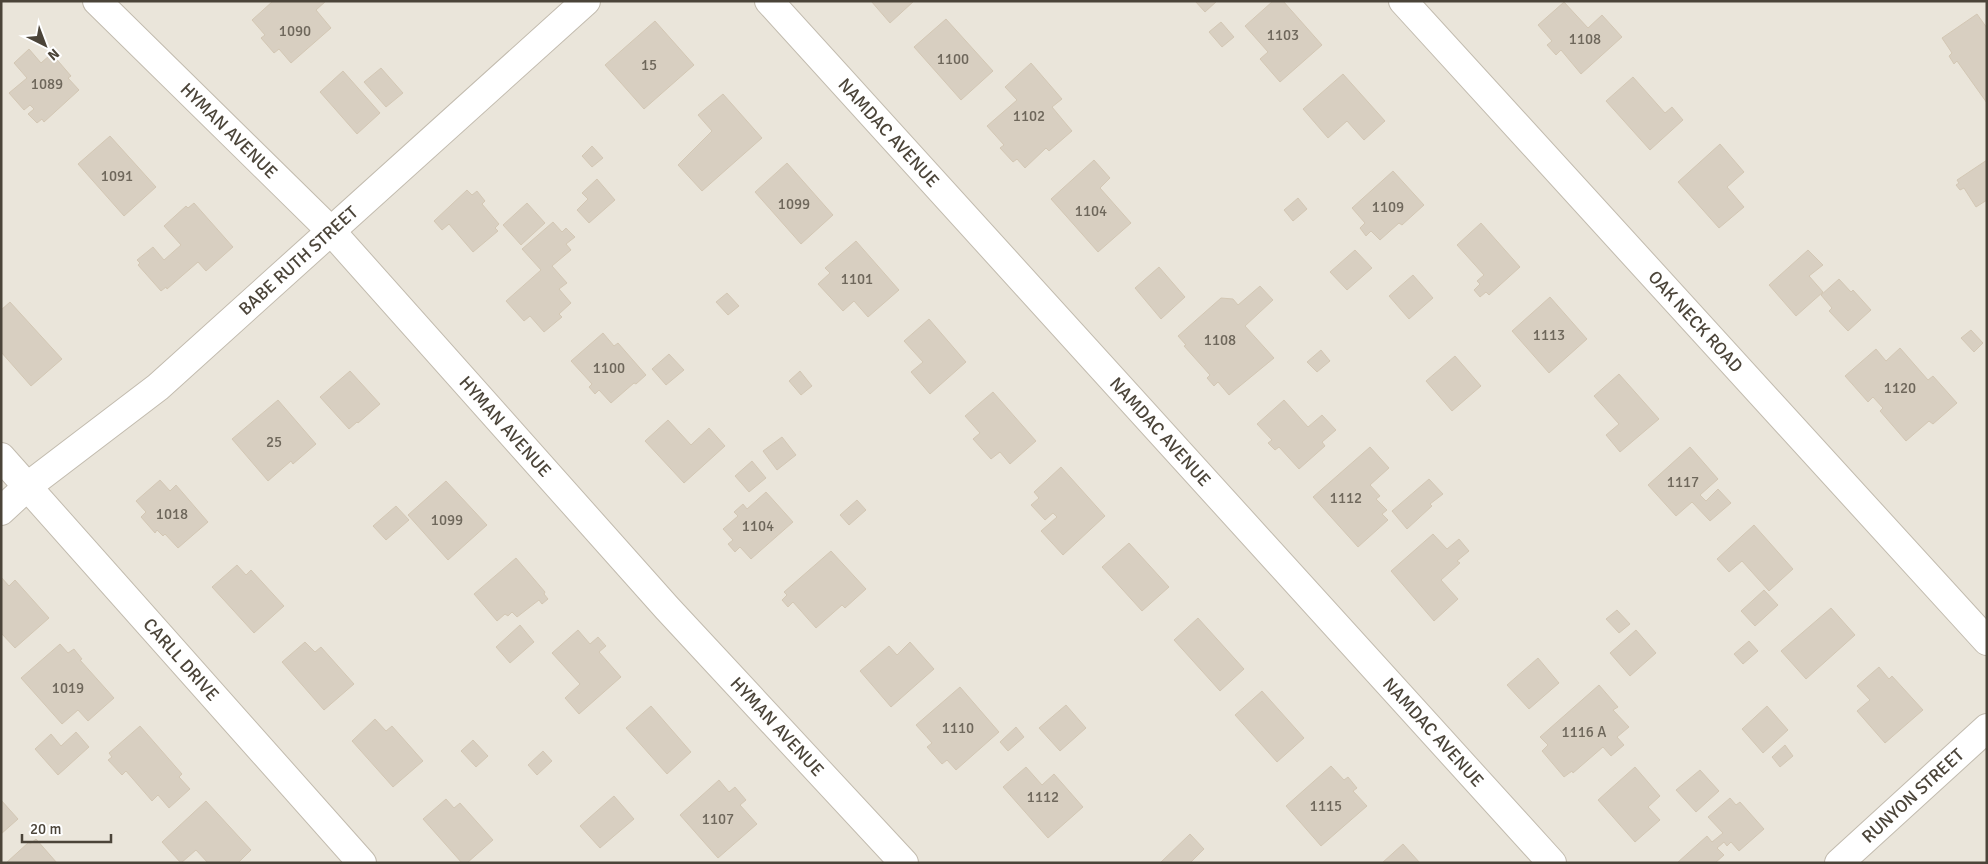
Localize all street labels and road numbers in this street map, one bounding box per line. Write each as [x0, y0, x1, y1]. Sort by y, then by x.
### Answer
street label: NAMDAC AVENUE [833, 74, 944, 192]
street label: HYMAN AVENUE [176, 78, 282, 183]
street label: BABE RUTH STREET [234, 201, 362, 320]
street label: OAK NECK ROAD [1644, 266, 1748, 377]
street label: HYMAN AVENUE [455, 372, 556, 481]
street label: NAMDAC AVENUE [1105, 373, 1216, 491]
street label: CARLL DRIVE [138, 614, 224, 705]
street label: HYMAN AVENUE [726, 672, 829, 781]
street label: NAMDAC AVENUE [1378, 673, 1489, 792]
street label: RUNYON STREET [1857, 744, 1968, 848]

